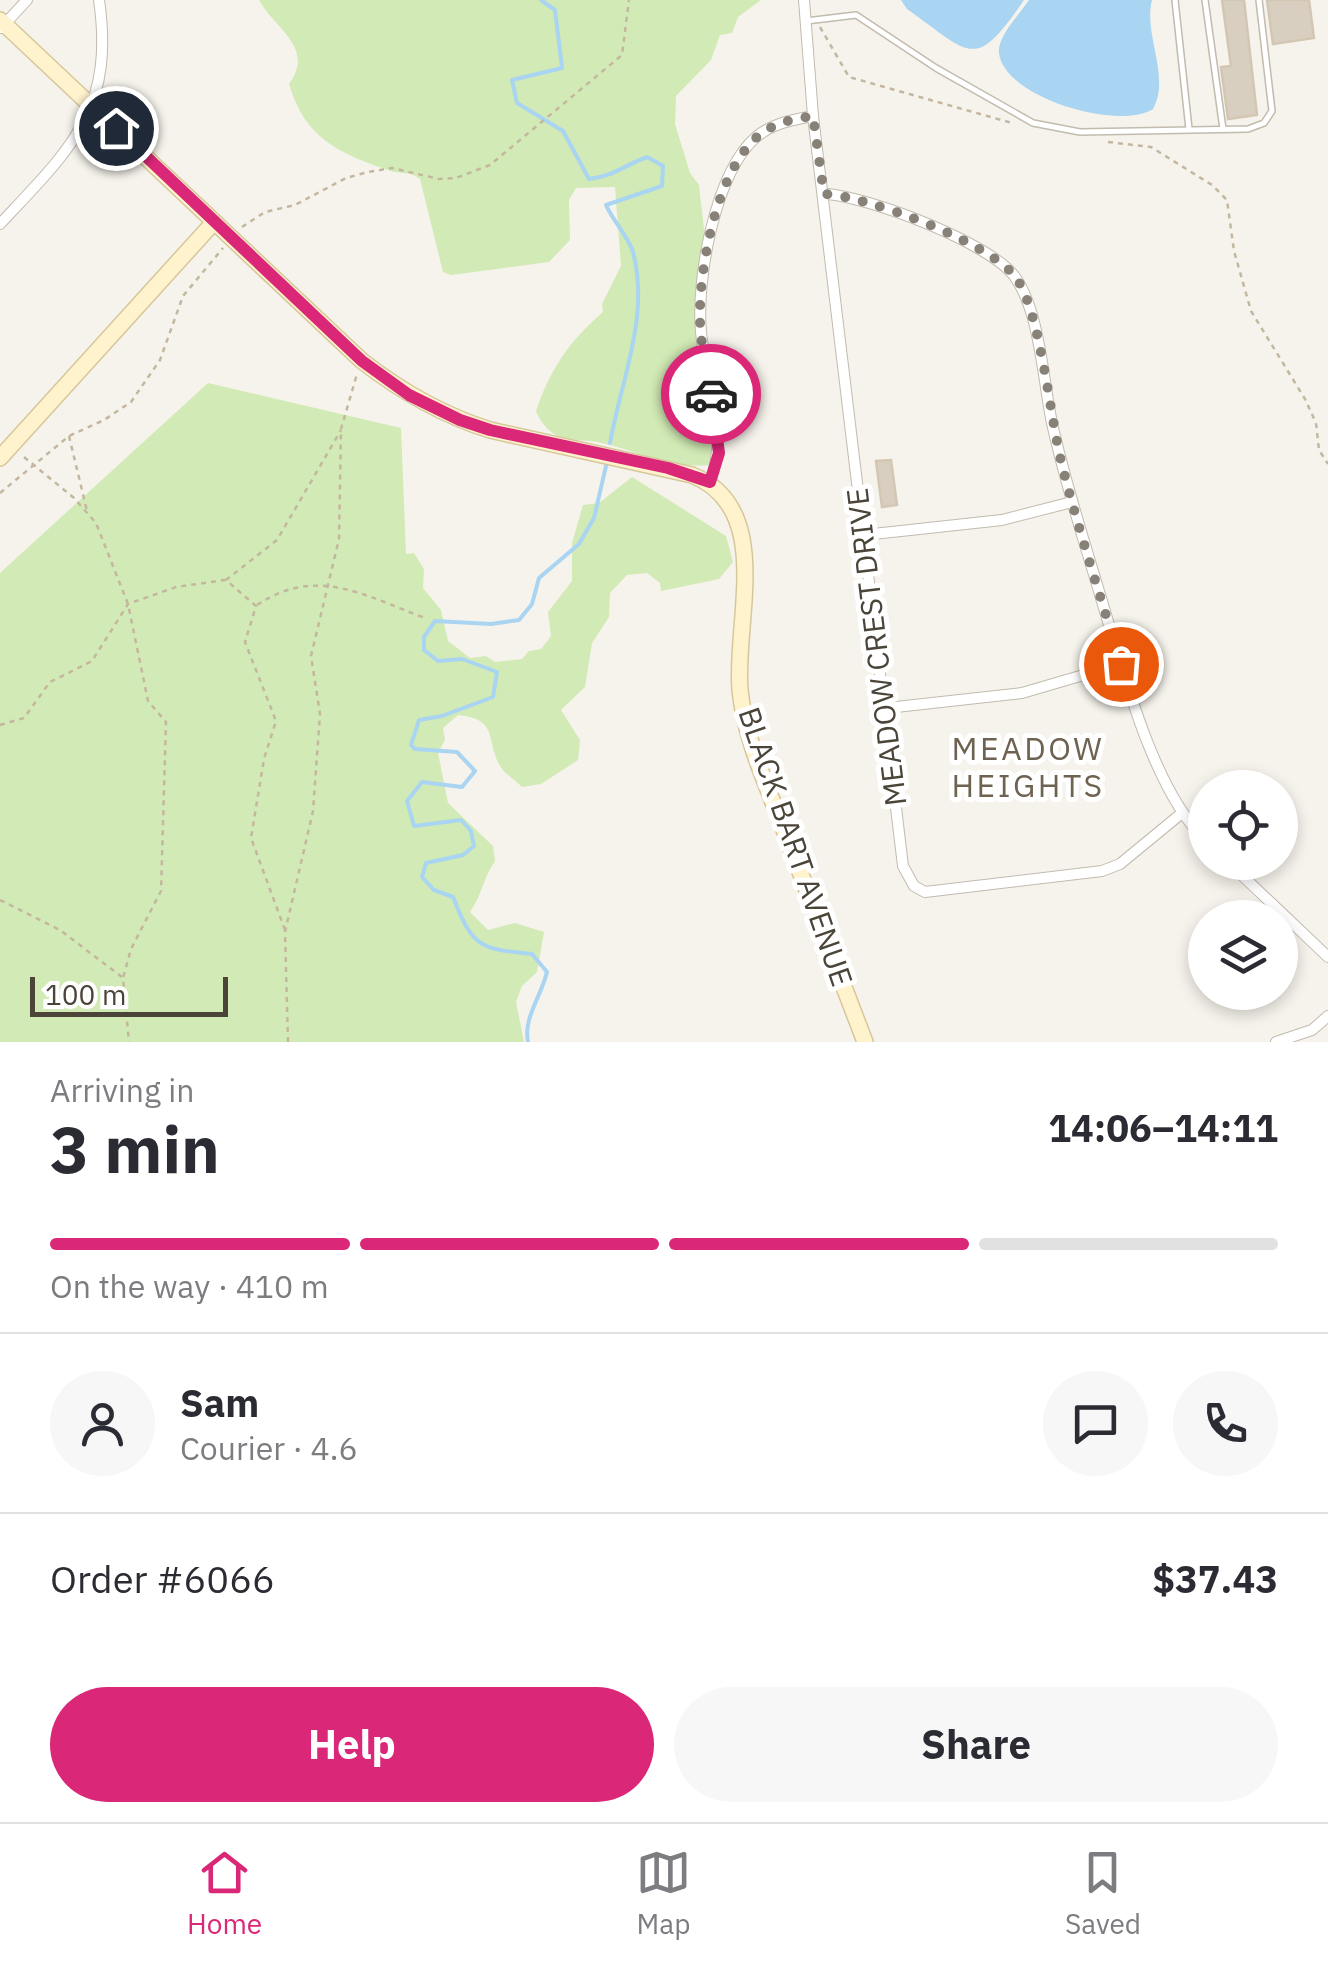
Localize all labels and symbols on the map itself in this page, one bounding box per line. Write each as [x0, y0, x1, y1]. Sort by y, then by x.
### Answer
pin [74, 86, 159, 171]
courier [661, 344, 761, 444]
street label: MEADOW CREST DRIVE [837, 486, 914, 808]
pin [1079, 622, 1164, 707]
street label: BLACK BART AVENUE [730, 702, 863, 991]
district label: MEADOW HEIGHTS [952, 727, 1105, 806]
scale bar [30, 972, 228, 1016]

